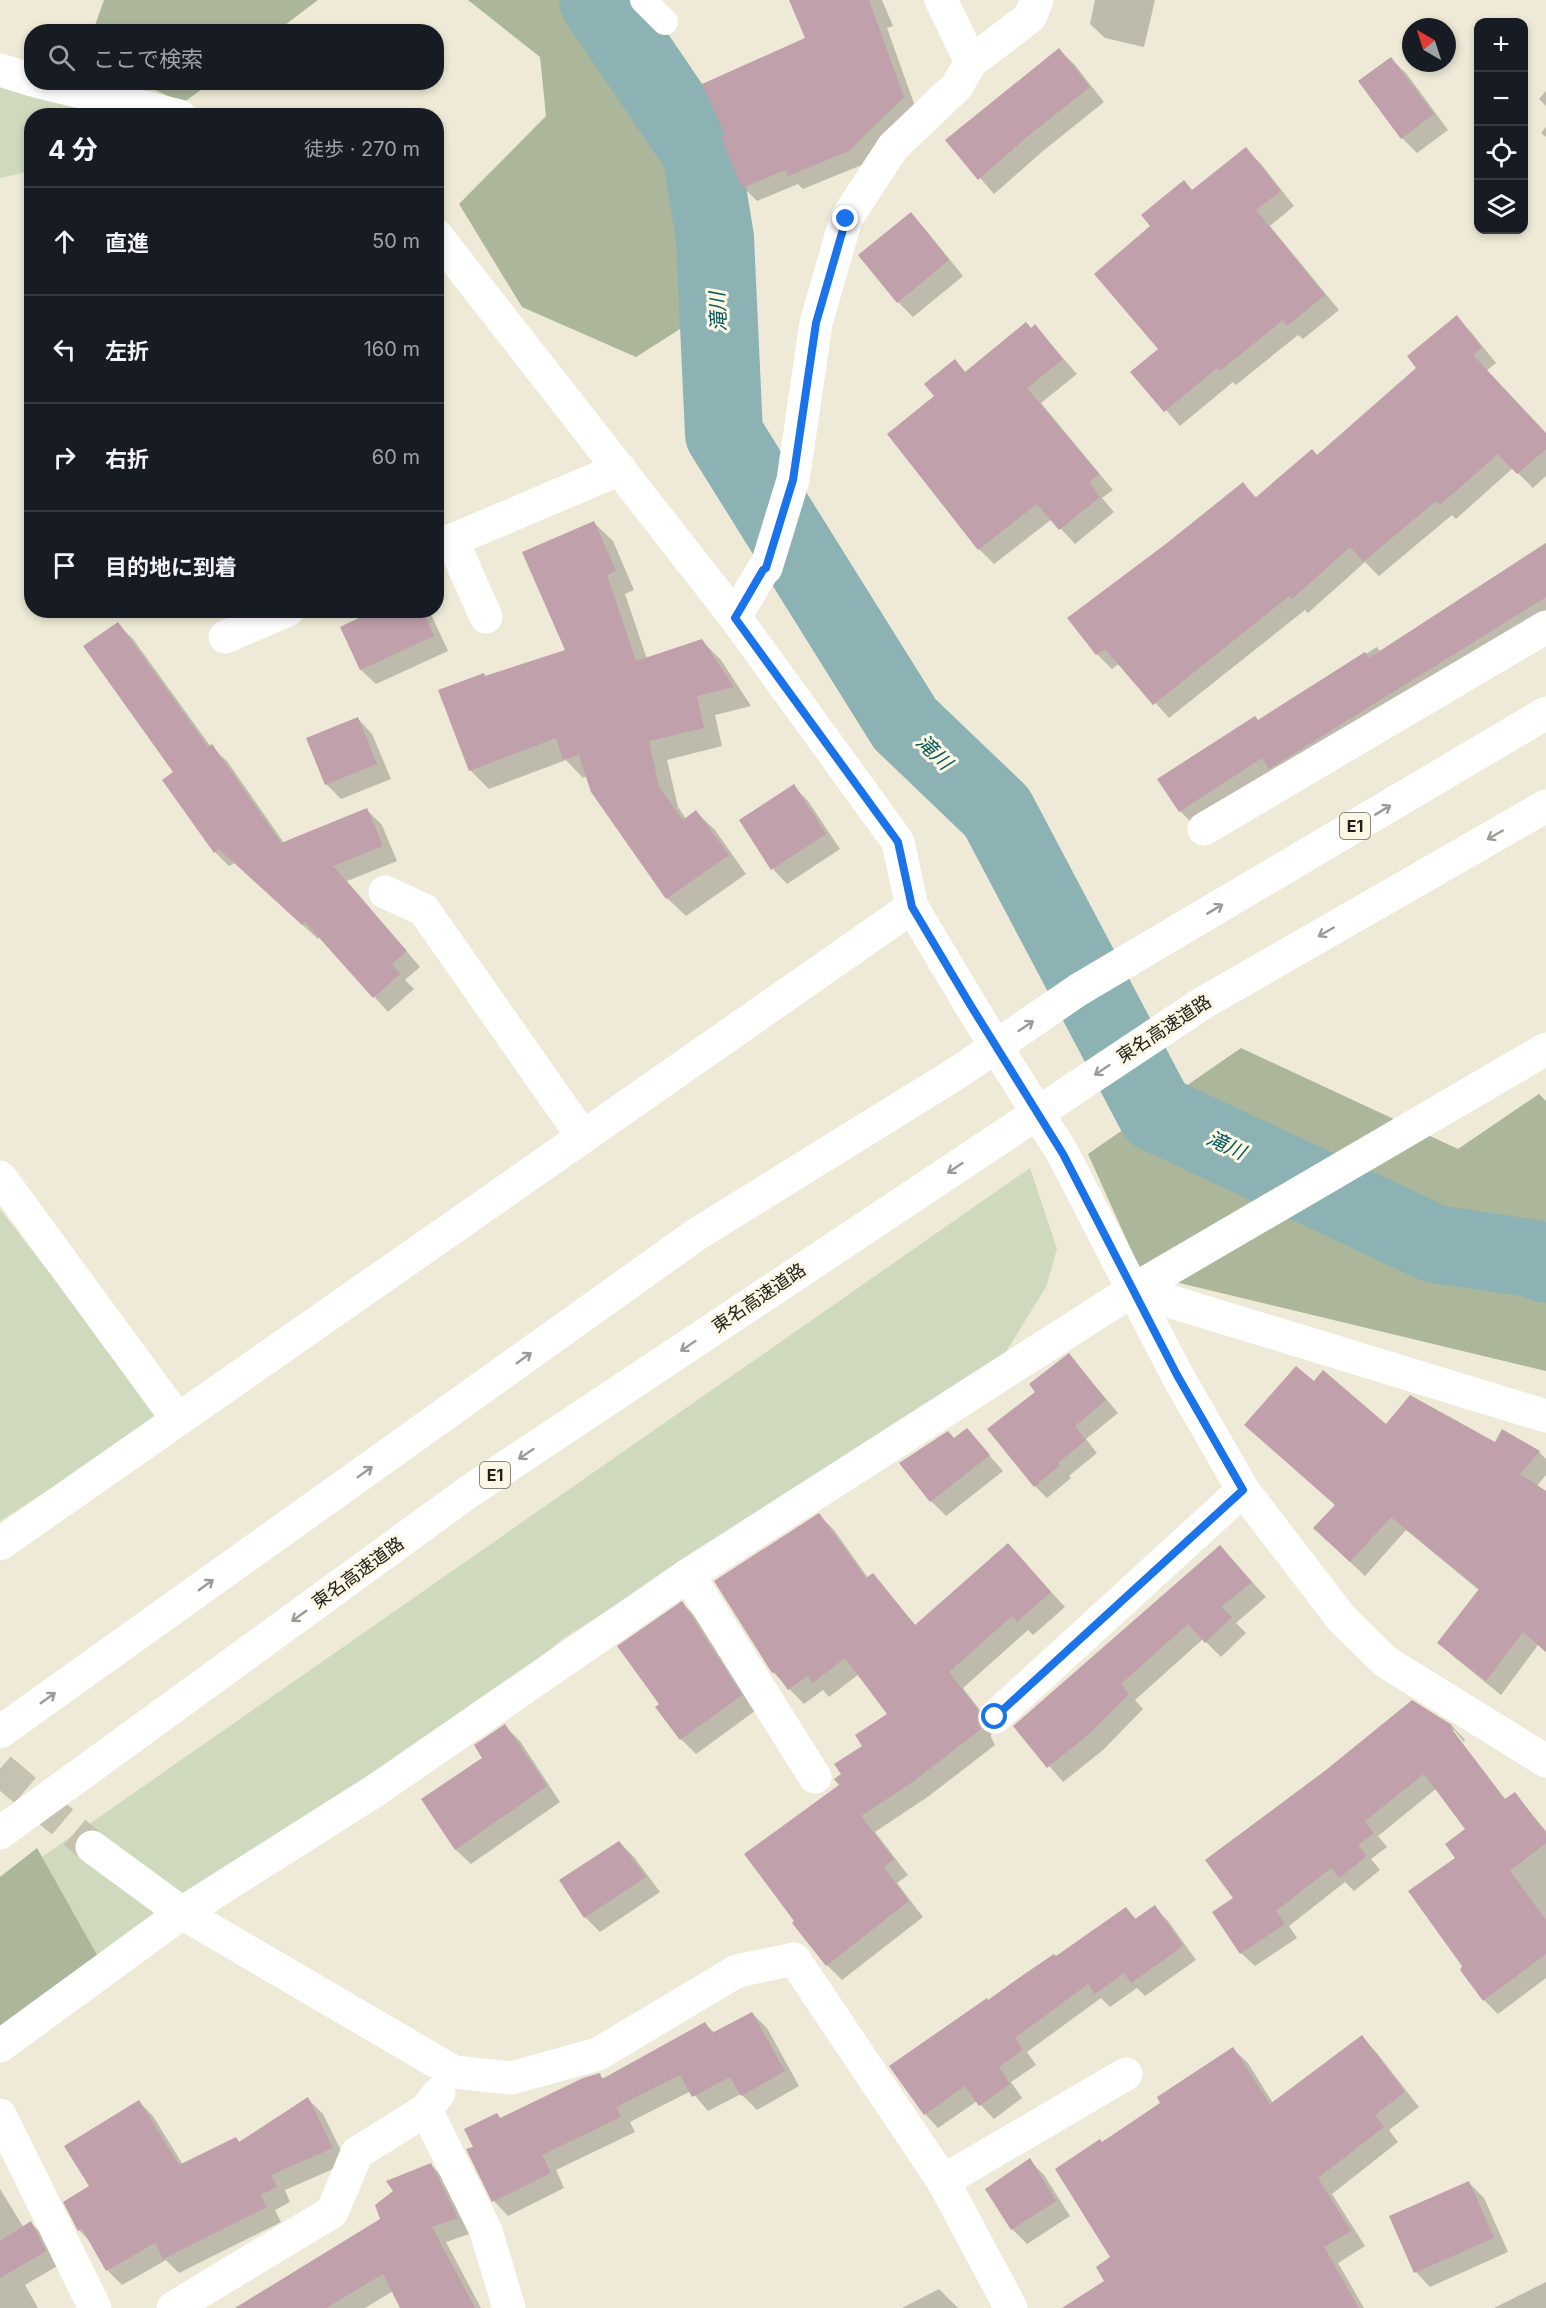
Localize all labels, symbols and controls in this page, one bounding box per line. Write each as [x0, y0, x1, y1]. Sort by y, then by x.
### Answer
north arrow [1402, 18, 1456, 72]
map controls [1474, 18, 1528, 234]
button: + [1474, 18, 1528, 72]
search box [24, 24, 444, 90]
icon: search [45, 41, 78, 74]
text: ここで検索 [93, 46, 203, 72]
button: − [1474, 72, 1528, 126]
button: locate [1474, 126, 1528, 180]
text: 4 分 [48, 134, 98, 165]
text: 徒歩 · 270 m [304, 137, 420, 161]
button: layers [1474, 180, 1528, 234]
route end [832, 205, 858, 231]
icon: ahead [48, 225, 81, 258]
text: 50 m [372, 229, 420, 253]
text: 直進 [105, 230, 149, 256]
water label: 滝川 [705, 289, 731, 333]
icon: left [48, 333, 81, 366]
text: 160 m [364, 337, 420, 361]
text: 左折 [105, 338, 149, 364]
icon: right [48, 441, 81, 474]
text: 60 m [372, 445, 420, 469]
text: 右折 [105, 446, 149, 472]
icon: arrive [48, 549, 81, 582]
text: 目的地に到着 [105, 554, 237, 580]
water label: 滝川 [911, 729, 958, 776]
one-way arrow [1374, 804, 1391, 816]
road number: E1 [1340, 813, 1370, 839]
one-way arrow [1487, 829, 1504, 841]
one-way arrow [1206, 903, 1223, 915]
one-way arrow [1318, 926, 1335, 938]
street label: 東名高速道路 [1113, 990, 1215, 1067]
one-way arrow [1017, 1020, 1033, 1032]
one-way arrow [1095, 1064, 1111, 1076]
water label: 滝川 [1203, 1126, 1251, 1165]
one-way arrow [947, 1162, 964, 1174]
street label: 東名高速道路 [708, 1259, 809, 1336]
one-way arrow [680, 1340, 697, 1352]
one-way arrow [515, 1352, 531, 1364]
one-way arrow [518, 1448, 535, 1460]
road number: E1 [480, 1462, 510, 1488]
one-way arrow [357, 1465, 373, 1478]
street label: 東名高速道路 [308, 1532, 408, 1613]
one-way arrow [198, 1579, 214, 1591]
one-way arrow [291, 1610, 307, 1622]
one-way arrow [39, 1692, 55, 1704]
route start [981, 1703, 1007, 1729]

